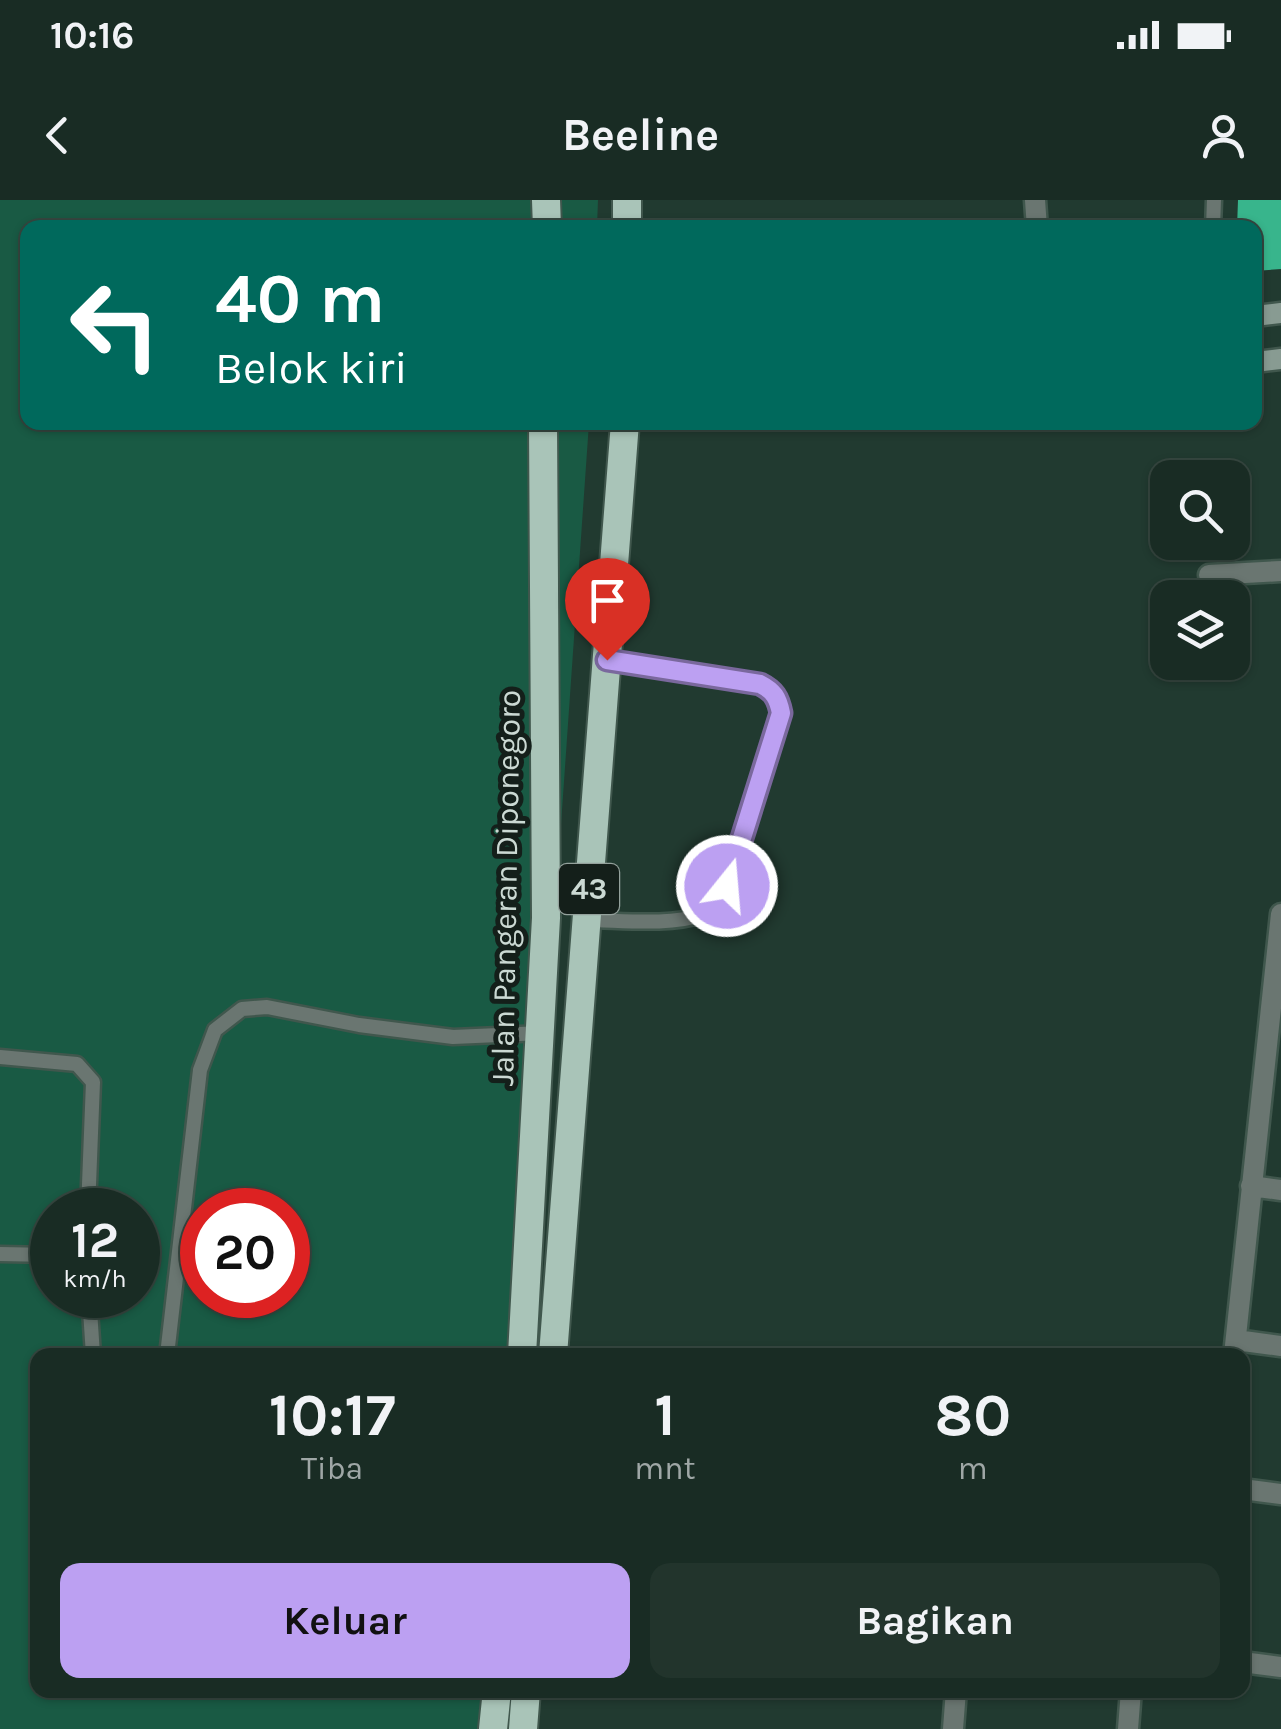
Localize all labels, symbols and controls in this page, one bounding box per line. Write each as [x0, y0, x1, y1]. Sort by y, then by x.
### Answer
text: 10:16 [50, 13, 134, 58]
icon: back [30, 108, 85, 163]
icon: person [1196, 108, 1251, 163]
text: Beeline [562, 109, 719, 161]
text: 40 m [215, 258, 385, 340]
icon: left [50, 260, 180, 390]
text: Belok kiri [215, 342, 408, 394]
map controls [1150, 460, 1250, 680]
button: search [1150, 460, 1250, 560]
pin [565, 558, 650, 661]
icon: arrive [580, 573, 635, 628]
button: layers [1150, 580, 1250, 680]
street label: Jalan Pangeran Diponegoro [484, 689, 528, 1087]
position arrow [675, 834, 779, 938]
road number: 43 [559, 864, 619, 914]
speed limit sign: 20 [180, 1188, 310, 1318]
text: 12 [71, 1211, 119, 1270]
text: km/h [63, 1264, 127, 1293]
text: 10:17 [269, 1380, 396, 1450]
text: 1 [654, 1380, 676, 1450]
text: 80 [934, 1380, 1011, 1450]
text: Tiba [301, 1450, 363, 1487]
text: mnt [634, 1450, 696, 1487]
text: m [958, 1450, 988, 1487]
button: Keluar [60, 1563, 630, 1678]
button: Bagikan [650, 1563, 1220, 1678]

